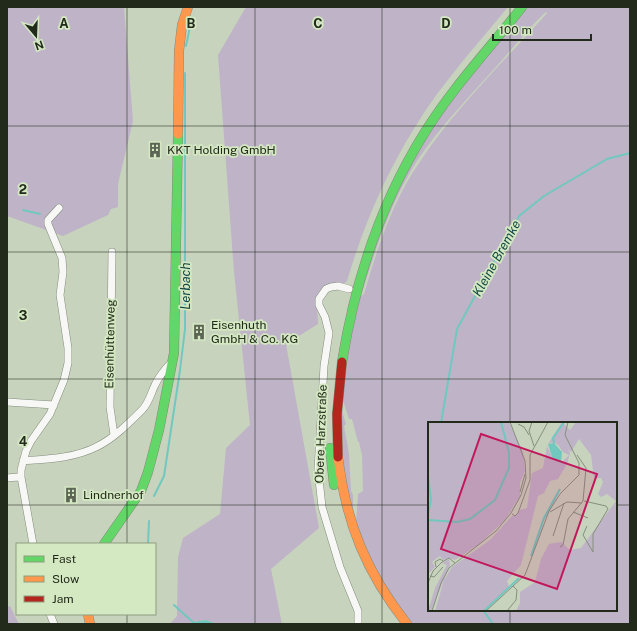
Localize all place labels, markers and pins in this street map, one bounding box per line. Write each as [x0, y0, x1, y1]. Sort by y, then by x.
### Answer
building icon: KKT Holding GmbH [146, 141, 164, 159]
place label: KKT Holding GmbH [167, 143, 276, 157]
place label: Eisenhuth GmbH & Co. KG [211, 318, 298, 346]
building icon: Eisenhuth GmbH & Co. KG [190, 323, 208, 341]
building icon: Lindnerhof [62, 486, 80, 504]
place label: Lindnerhof [83, 488, 144, 502]

